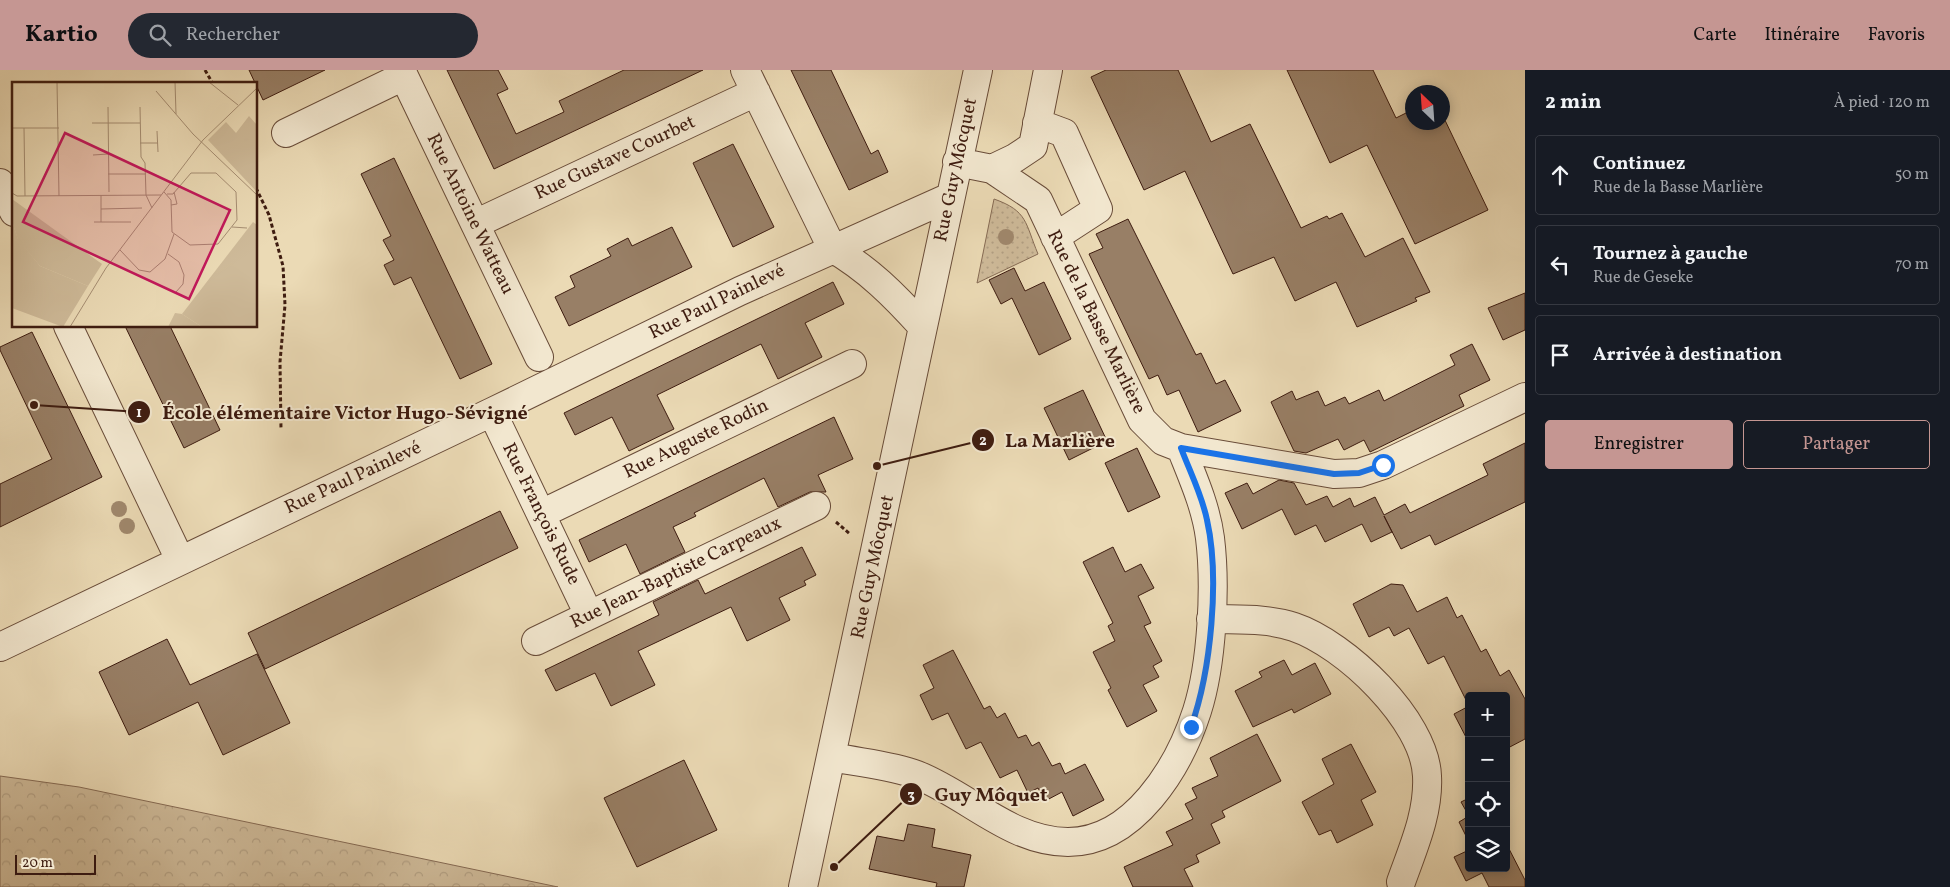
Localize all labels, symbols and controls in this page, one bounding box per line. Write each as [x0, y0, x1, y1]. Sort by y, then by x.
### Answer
search box [128, 13, 478, 58]
text: Kartio [25, 18, 98, 52]
icon: search [146, 21, 174, 49]
text: Rechercher [186, 22, 280, 48]
text: Carte [1693, 23, 1736, 48]
text: Itinéraire [1764, 23, 1840, 48]
text: Favoris [1868, 23, 1925, 48]
inset map [12, 82, 258, 328]
north arrow [1405, 85, 1450, 130]
text: 2 min [1545, 88, 1602, 117]
text: À pied · 120 m [1834, 92, 1930, 114]
street label: Rue Guy Môcquet [928, 95, 984, 244]
street label: Rue Gustave Courbet [530, 109, 700, 207]
street label: Rue Antoine Watteau [420, 129, 520, 299]
text: Continuez [1593, 151, 1685, 177]
icon: ahead [1546, 161, 1574, 189]
text: 50 m [1895, 164, 1929, 186]
text: Rue de la Basse Marlière [1593, 177, 1763, 199]
street label: Rue de la Basse Marlière [1040, 226, 1152, 418]
text: Tournez à gauche [1593, 241, 1748, 267]
icon: left [1546, 251, 1574, 279]
text: 70 m [1895, 254, 1929, 276]
street label: Rue Paul Painlevé [645, 258, 789, 346]
text: Rue de Geseke [1593, 267, 1693, 289]
icon: arrive [1546, 341, 1574, 369]
text: Arrivée à destination [1593, 342, 1782, 368]
street label: Rue Auguste Rodin [619, 393, 773, 485]
callout: École élémentaire Victor Hugo-Sévigné [127, 394, 538, 429]
text: École élémentaire Victor Hugo-Sévigné [162, 400, 528, 428]
text: 1 [136, 403, 142, 424]
button: Enregistrer [1545, 420, 1733, 469]
button: Partager [1743, 420, 1930, 469]
callout: La Marlière [970, 422, 1126, 457]
text: La Marlière [1005, 428, 1115, 456]
text: 2 [979, 431, 987, 452]
street label: Rue Paul Painlevé [280, 435, 426, 521]
street label: Rue François Rude [495, 439, 587, 589]
route start [1372, 454, 1395, 477]
street label: Rue Guy Môcquet [845, 492, 901, 641]
street label: Rue Jean-Baptiste Carpeaux [566, 510, 786, 635]
map controls [1465, 692, 1510, 872]
button: + [1465, 692, 1510, 737]
route end [1180, 716, 1203, 739]
button: − [1465, 737, 1510, 782]
callout: Guy Môquet [899, 776, 1057, 811]
text: Guy Môquet [934, 782, 1048, 810]
button: locate [1465, 782, 1510, 827]
text: 3 [907, 785, 915, 806]
button: layers [1465, 827, 1510, 872]
scale bar [15, 852, 96, 875]
text: 20 m [22, 854, 53, 873]

